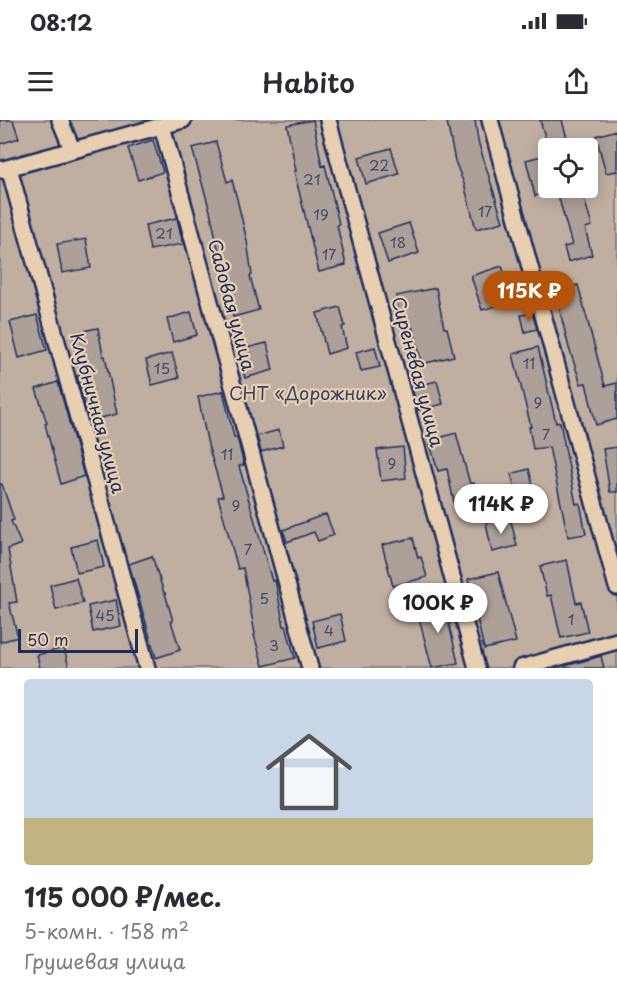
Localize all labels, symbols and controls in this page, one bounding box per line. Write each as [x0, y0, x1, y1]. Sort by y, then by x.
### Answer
text: 08:12 [30, 5, 92, 38]
text: Habito [262, 61, 355, 102]
icon: menu [24, 65, 57, 98]
icon: share [560, 65, 593, 98]
map controls [538, 138, 598, 198]
button: locate [538, 138, 598, 198]
house number: 22 [369, 153, 389, 176]
house number: 21 [303, 167, 321, 190]
house number: 17 [478, 199, 492, 222]
house number: 19 [313, 202, 329, 225]
house number: 21 [155, 221, 173, 244]
house number: 18 [390, 230, 406, 253]
street label: Садовая улица [202, 236, 263, 374]
house number: 17 [322, 242, 336, 265]
pin: 115K ₽ [480, 271, 578, 322]
text: 115K ₽ [497, 275, 561, 305]
street label: Сиреневая улица [385, 293, 452, 451]
street label: Клубничная улица [64, 329, 133, 497]
house number: 11 [523, 351, 535, 374]
house number: 15 [154, 356, 170, 379]
park label: СНТ «Дорожник» [229, 379, 387, 406]
house number: 9 [534, 390, 542, 413]
house number: 7 [542, 422, 551, 445]
house number: 11 [221, 442, 233, 465]
house number: 9 [388, 451, 396, 474]
pin: 114K ₽ [452, 484, 550, 535]
text: 114K ₽ [468, 488, 534, 518]
house number: 9 [232, 493, 240, 516]
house number: 7 [244, 537, 253, 560]
pin: 100K ₽ [389, 583, 487, 634]
house number: 5 [259, 586, 269, 609]
text: 100K ₽ [402, 587, 474, 617]
house number: 45 [95, 603, 115, 626]
house number: 1 [568, 607, 574, 630]
house number: 4 [324, 618, 334, 641]
scale bar [18, 626, 138, 654]
text: 50 m [27, 627, 68, 651]
house number: 3 [269, 633, 279, 656]
icon: home [255, 718, 363, 826]
text: 115 000 ₽/мес. [24, 877, 221, 916]
text: 5-комн. · 158 m² [24, 916, 189, 946]
text: Грушевая улица [24, 946, 185, 976]

